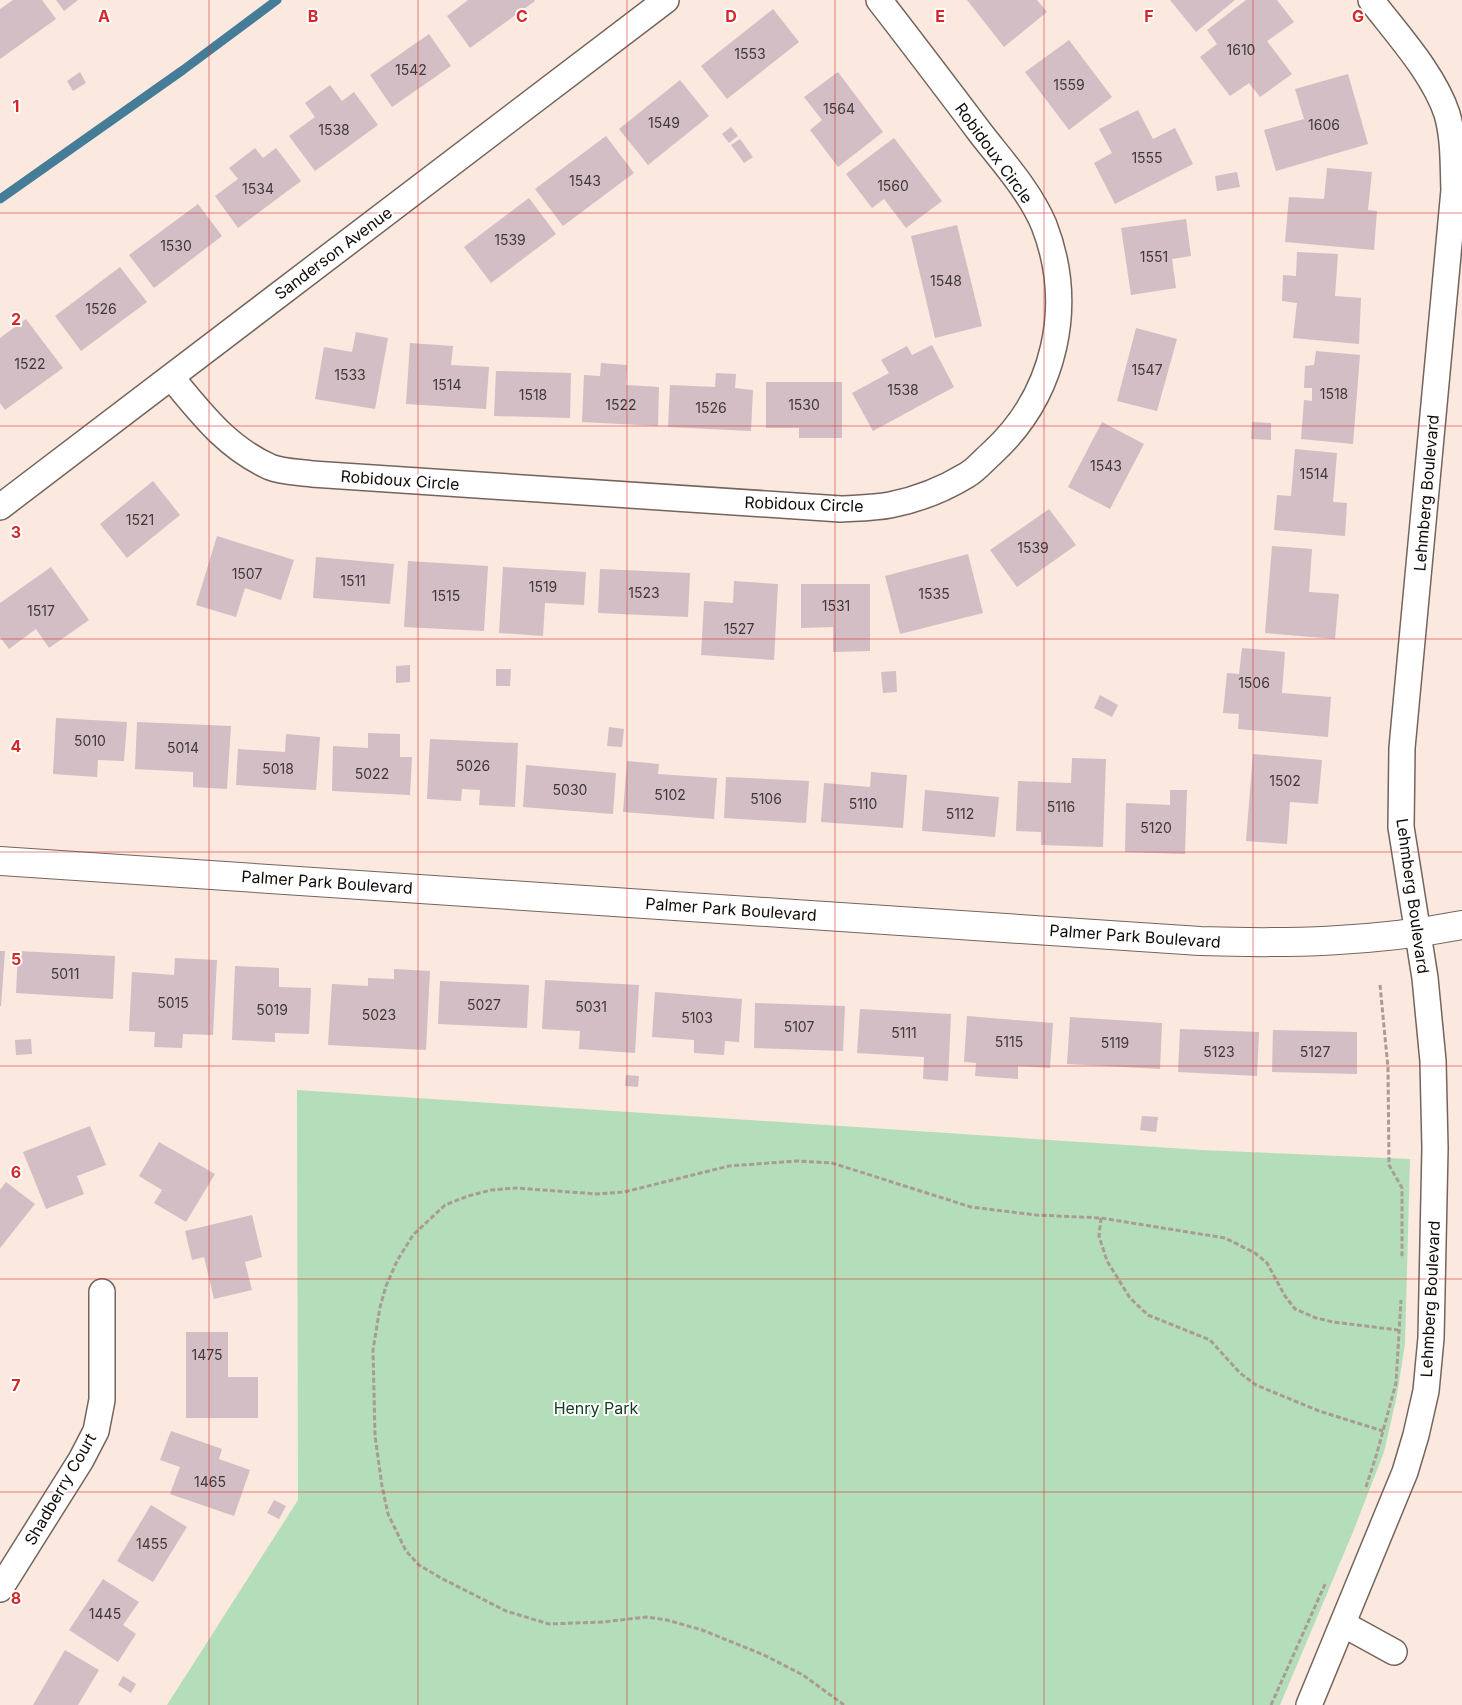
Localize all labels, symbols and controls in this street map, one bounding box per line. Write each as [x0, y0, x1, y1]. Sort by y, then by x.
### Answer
text: A [98, 6, 110, 26]
text: B [308, 6, 318, 26]
text: C [516, 6, 528, 26]
text: D [725, 6, 737, 26]
text: E [935, 6, 945, 26]
text: F [1144, 6, 1154, 26]
text: G [1352, 6, 1364, 26]
house number: 1610 [1227, 41, 1255, 58]
house number: 1553 [734, 45, 766, 62]
house number: 1542 [395, 61, 427, 78]
house number: 1559 [1053, 76, 1085, 93]
text: 1 [13, 96, 19, 116]
street label: Robidoux Circle [951, 99, 1037, 207]
house number: 1564 [823, 100, 855, 117]
house number: 1549 [648, 114, 680, 131]
house number: 1606 [1308, 116, 1340, 133]
house number: 1538 [318, 121, 350, 138]
house number: 1555 [1131, 149, 1163, 166]
house number: 1543 [569, 172, 601, 189]
house number: 1560 [877, 177, 909, 194]
house number: 1534 [242, 180, 274, 197]
street label: Sanderson Avenue [270, 202, 396, 304]
house number: 1539 [494, 231, 526, 248]
house number: 1530 [160, 237, 192, 254]
house number: 1551 [1140, 248, 1168, 265]
house number: 1548 [930, 272, 962, 289]
house number: 1526 [85, 300, 117, 317]
text: 2 [11, 309, 21, 329]
house number: 1522 [14, 355, 46, 372]
house number: 1547 [1131, 361, 1163, 378]
house number: 1533 [334, 366, 366, 383]
house number: 1514 [433, 376, 461, 393]
house number: 1538 [887, 381, 919, 398]
house number: 1518 [1320, 385, 1348, 402]
house number: 1518 [519, 386, 547, 403]
house number: 1522 [605, 396, 637, 413]
house number: 1530 [788, 396, 820, 413]
house number: 1526 [695, 399, 727, 416]
street label: Lehmberg Boulevard [1409, 414, 1443, 572]
house number: 1543 [1090, 457, 1122, 474]
house number: 1514 [1300, 465, 1328, 482]
street label: Robidoux Circle [340, 466, 460, 494]
street label: Robidoux Circle [744, 492, 864, 516]
house number: 1521 [126, 511, 154, 528]
text: 3 [11, 522, 21, 542]
house number: 1539 [1017, 539, 1049, 556]
house number: 1507 [232, 565, 262, 582]
house number: 1511 [340, 572, 366, 589]
house number: 1519 [529, 578, 557, 595]
house number: 1523 [628, 584, 660, 601]
house number: 1535 [918, 585, 950, 602]
house number: 1515 [432, 587, 460, 604]
house number: 1531 [822, 597, 850, 614]
house number: 1517 [27, 602, 55, 619]
house number: 1527 [724, 620, 754, 637]
house number: 1506 [1238, 674, 1270, 691]
house number: 5010 [74, 732, 106, 749]
text: 4 [11, 736, 22, 756]
house number: 5014 [167, 739, 199, 756]
house number: 5026 [456, 757, 490, 774]
house number: 5018 [262, 760, 294, 777]
house number: 5022 [355, 765, 389, 782]
house number: 1502 [1269, 772, 1301, 789]
house number: 5030 [553, 781, 587, 798]
house number: 5102 [654, 786, 686, 803]
house number: 5106 [750, 790, 782, 807]
house number: 5110 [849, 795, 877, 812]
house number: 5116 [1047, 798, 1075, 815]
house number: 5112 [946, 805, 974, 822]
street label: Lehmberg Boulevard [1392, 817, 1434, 975]
house number: 5120 [1140, 819, 1172, 836]
street label: Palmer Park Boulevard [241, 866, 413, 898]
street label: Palmer Park Boulevard [645, 893, 817, 925]
street label: Palmer Park Boulevard [1049, 920, 1221, 952]
text: 5 [11, 949, 21, 969]
house number: 5011 [51, 965, 79, 982]
house number: 5015 [157, 994, 189, 1011]
house number: 5027 [467, 996, 501, 1013]
house number: 5031 [575, 998, 607, 1015]
house number: 5019 [256, 1001, 288, 1018]
house number: 5023 [362, 1006, 396, 1023]
house number: 5103 [681, 1009, 713, 1026]
house number: 5107 [784, 1018, 814, 1035]
house number: 5111 [891, 1024, 917, 1041]
house number: 5115 [995, 1033, 1023, 1050]
house number: 5119 [1101, 1034, 1129, 1051]
house number: 5123 [1203, 1043, 1235, 1060]
house number: 5127 [1300, 1043, 1330, 1060]
text: 6 [11, 1162, 21, 1182]
street label: Lehmberg Boulevard [1416, 1220, 1444, 1378]
house number: 1475 [191, 1346, 223, 1363]
text: 7 [11, 1375, 21, 1395]
park label: Henry Park [554, 1398, 639, 1418]
street label: Shadberry Court [20, 1429, 100, 1549]
house number: 1465 [194, 1473, 226, 1490]
house number: 1455 [136, 1535, 168, 1552]
text: 8 [11, 1588, 21, 1608]
house number: 1445 [89, 1605, 121, 1622]

